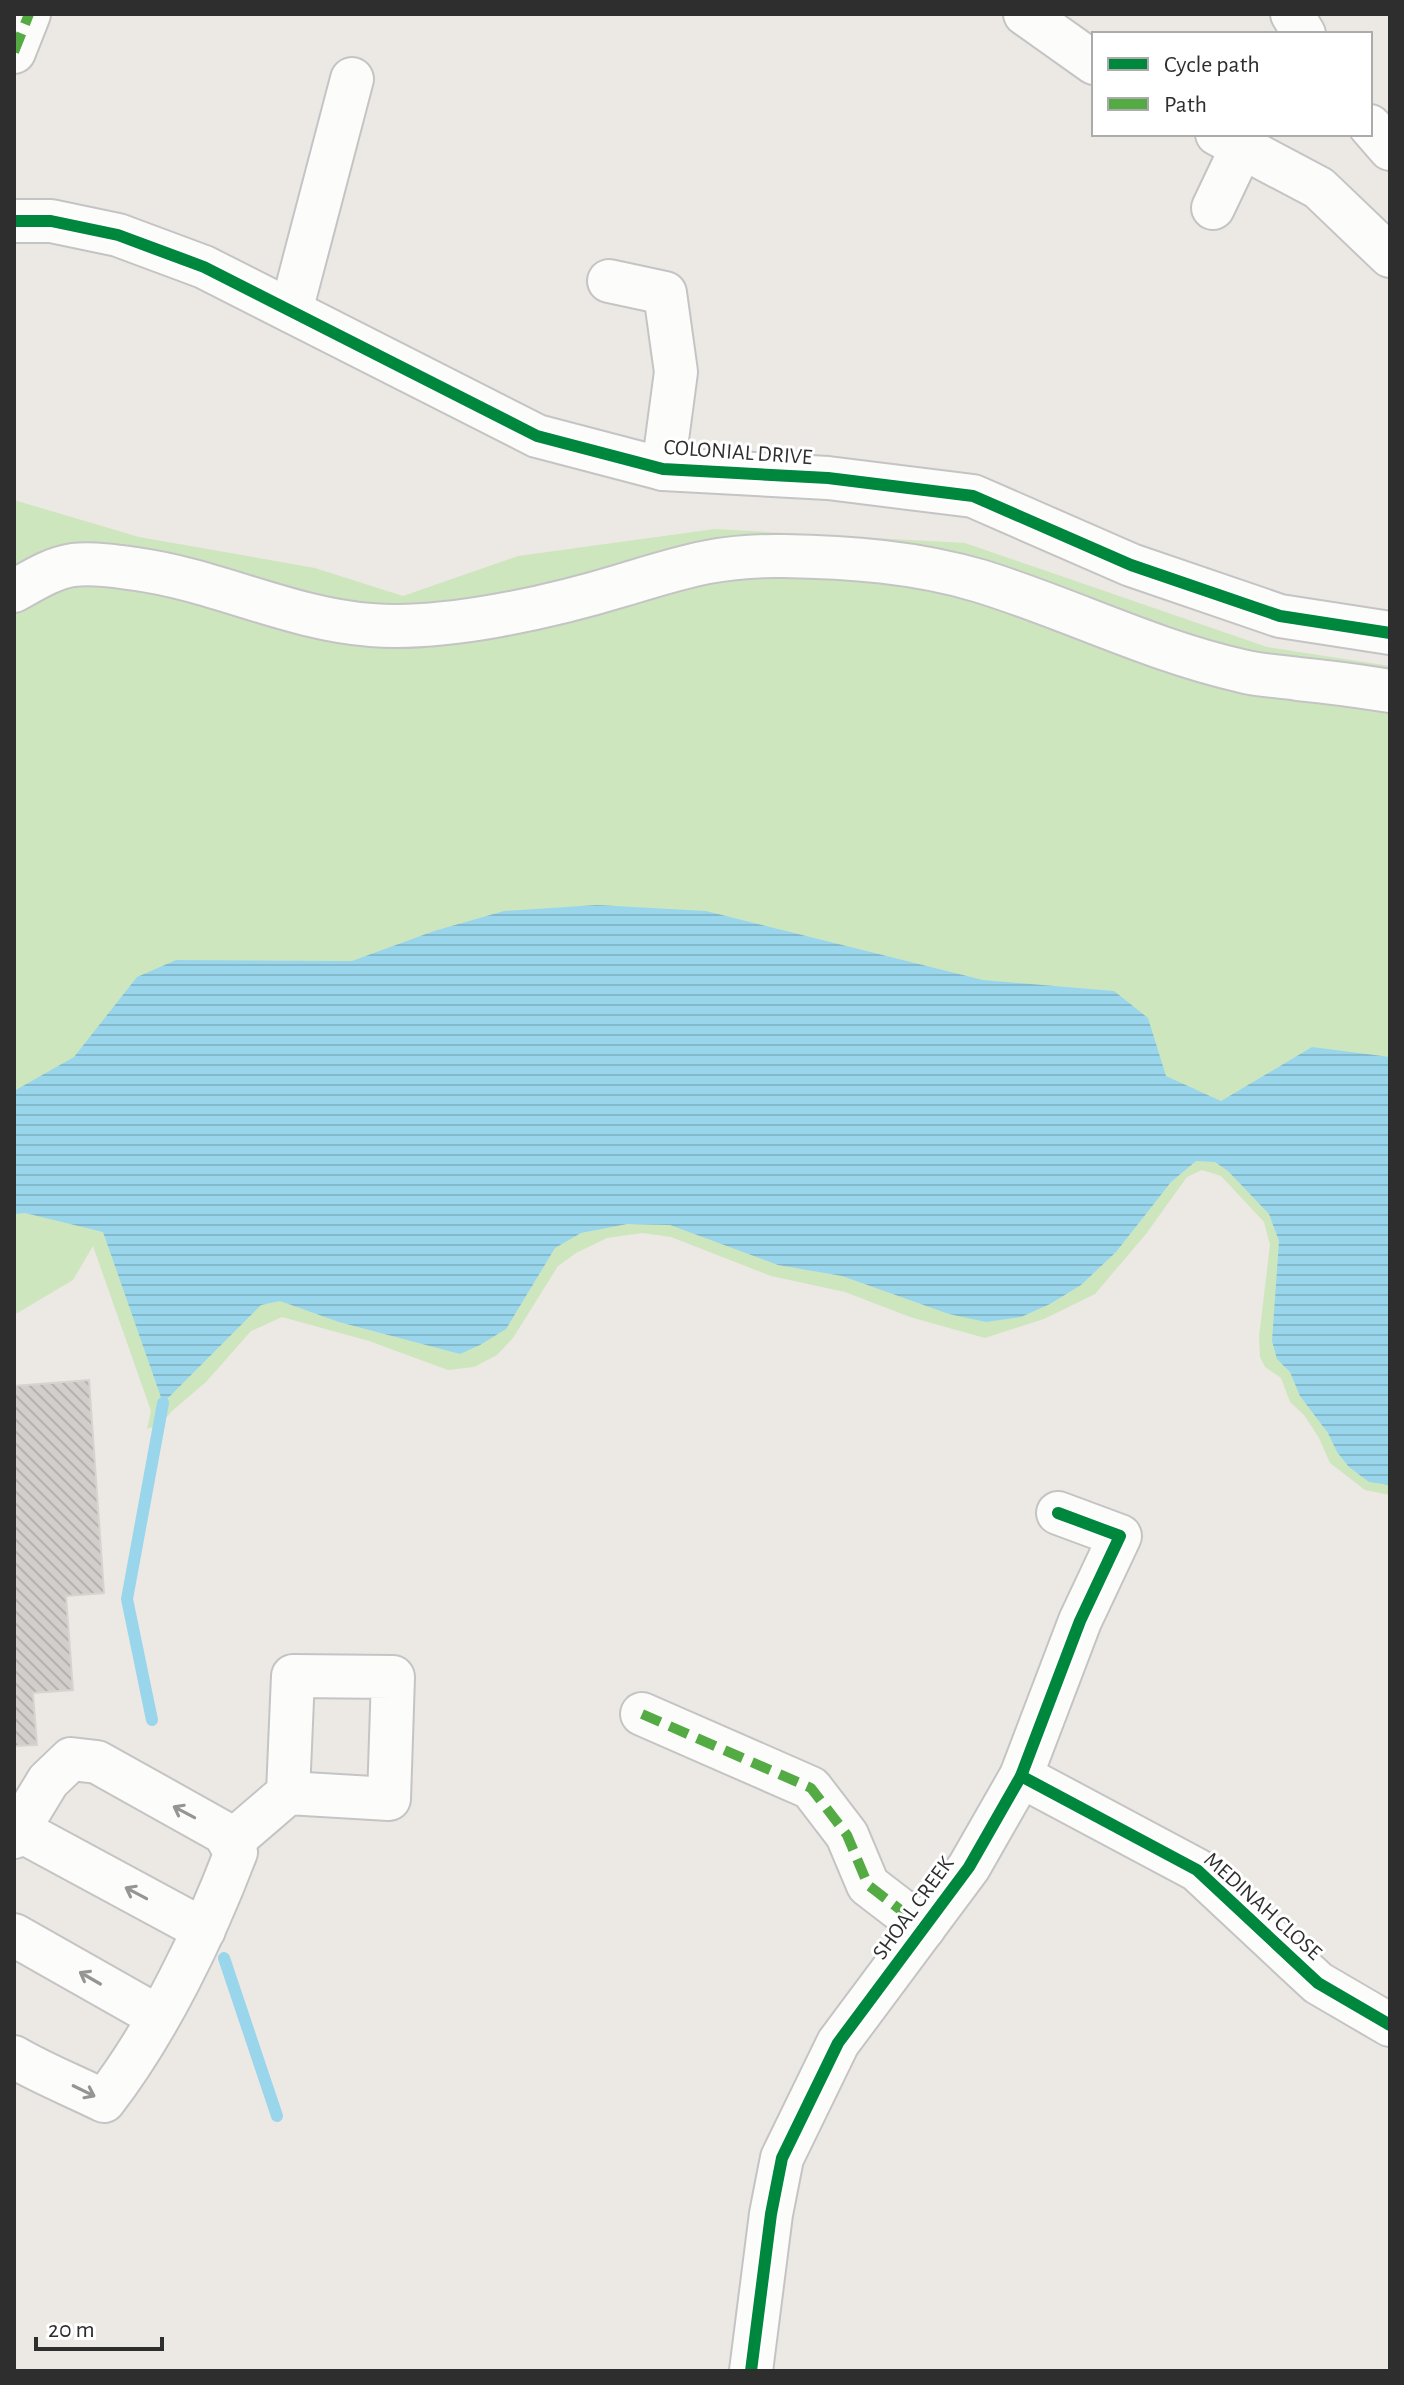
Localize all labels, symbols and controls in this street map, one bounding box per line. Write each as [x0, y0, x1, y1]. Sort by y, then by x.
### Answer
legend [1092, 32, 1372, 136]
text: Cycle path [1164, 53, 1260, 77]
text: Path [1164, 93, 1207, 117]
street label: COLONIAL DRIVE [663, 436, 814, 468]
one-way arrow [173, 1804, 197, 1819]
street label: MEDINAH CLOSE [1200, 1848, 1326, 1964]
street label: SHOAL CREEK [869, 1852, 958, 1963]
one-way arrow [124, 1884, 148, 1900]
one-way arrow [78, 1970, 102, 1985]
one-way arrow [72, 2084, 95, 2099]
scale bar [36, 2301, 162, 2351]
text: 20 m [48, 2318, 95, 2342]

